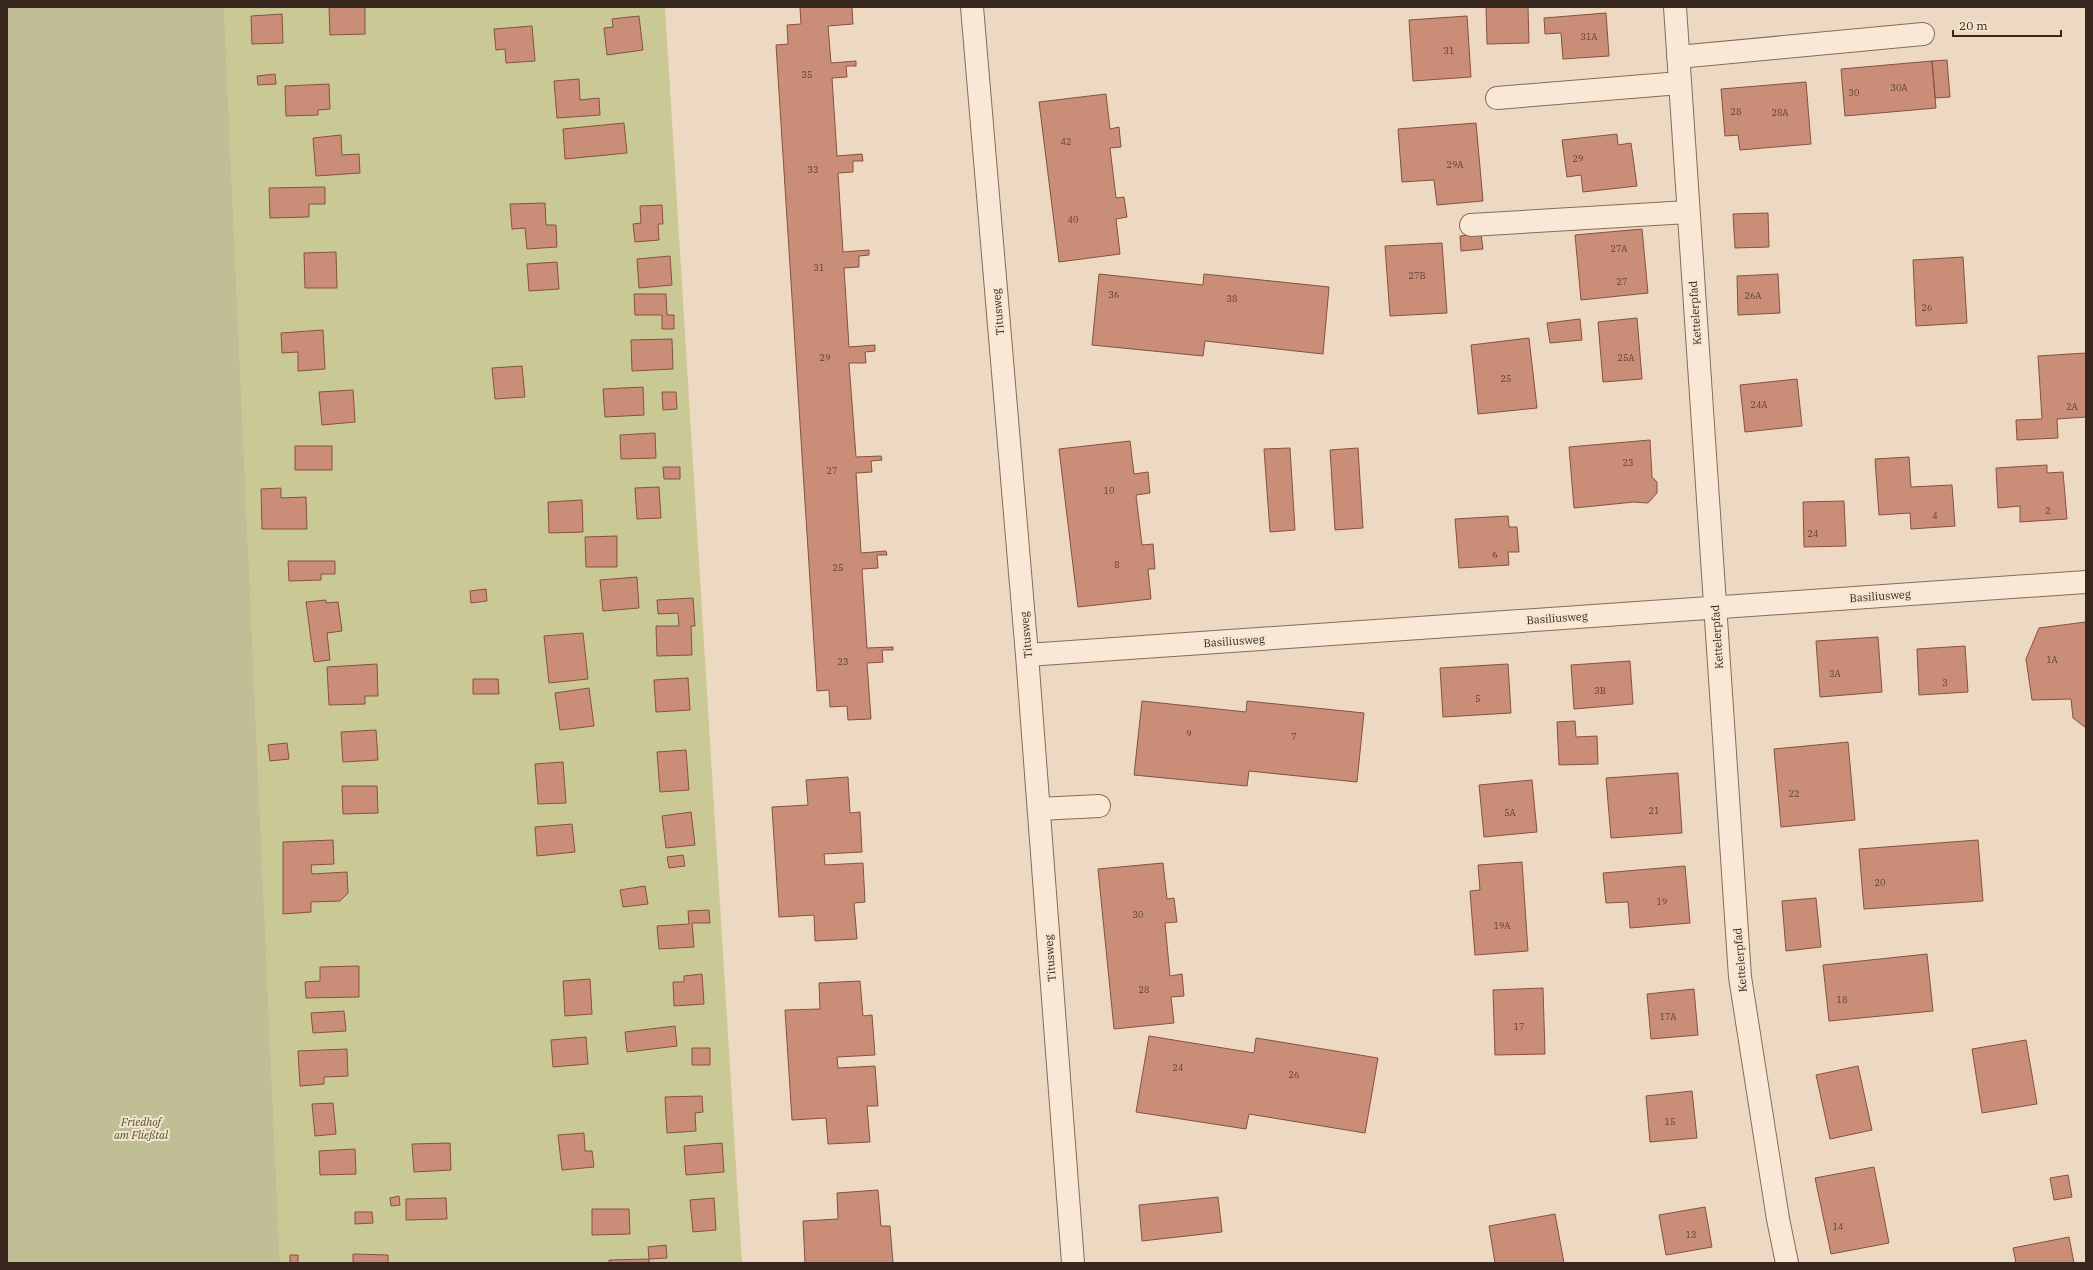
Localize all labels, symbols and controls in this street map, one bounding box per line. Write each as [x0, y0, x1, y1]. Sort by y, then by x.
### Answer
scale bar [1953, 12, 2061, 38]
text: 20 m [1959, 18, 1988, 33]
house number: 31A [1581, 31, 1598, 42]
house number: 31 [1444, 45, 1454, 56]
house number: 35 [802, 69, 812, 80]
house number: 30A [1891, 82, 1908, 93]
house number: 30 [1849, 87, 1859, 98]
house number: 28 [1731, 106, 1741, 117]
house number: 28A [1772, 107, 1789, 118]
house number: 42 [1061, 136, 1071, 147]
house number: 29 [1573, 153, 1583, 164]
house number: 29A [1447, 159, 1464, 170]
house number: 33 [808, 164, 818, 175]
house number: 40 [1068, 214, 1078, 225]
house number: 27A [1611, 243, 1628, 254]
house number: 31 [814, 262, 824, 273]
house number: 27B [1409, 270, 1425, 281]
house number: 27 [1617, 276, 1627, 287]
street label: Kettelerpfad [1686, 280, 1704, 346]
street label: Titusweg [989, 288, 1007, 336]
house number: 36 [1109, 289, 1119, 300]
house number: 26A [1745, 290, 1762, 301]
house number: 38 [1227, 293, 1237, 304]
house number: 26 [1922, 302, 1932, 313]
house number: 29 [820, 352, 830, 363]
house number: 25A [1618, 352, 1635, 363]
house number: 25 [1501, 373, 1511, 384]
house number: 24A [1751, 399, 1768, 410]
house number: 2A [2066, 401, 2079, 412]
house number: 23 [1623, 457, 1633, 468]
house number: 27 [827, 465, 837, 476]
house number: 10 [1104, 485, 1114, 496]
house number: 2 [2045, 505, 2051, 516]
house number: 4 [1932, 510, 1938, 521]
house number: 24 [1808, 528, 1818, 539]
house number: 6 [1492, 549, 1498, 560]
house number: 8 [1114, 559, 1120, 570]
house number: 25 [833, 562, 843, 573]
street label: Basiliusweg [1849, 587, 1911, 605]
street label: Kettelerpfad [1708, 604, 1726, 670]
street label: Basiliusweg [1526, 609, 1588, 627]
street label: Titusweg [1017, 611, 1035, 659]
street label: Basiliusweg [1203, 632, 1265, 650]
house number: 1A [2046, 654, 2059, 665]
house number: 23 [838, 656, 848, 667]
house number: 3A [1829, 668, 1842, 679]
house number: 3 [1942, 677, 1948, 688]
house number: 3B [1594, 685, 1606, 696]
house number: 5 [1475, 693, 1481, 704]
house number: 9 [1186, 728, 1192, 739]
house number: 7 [1291, 731, 1297, 742]
house number: 22 [1789, 788, 1799, 799]
house number: 21 [1649, 805, 1659, 816]
house number: 5A [1504, 807, 1517, 818]
house number: 20 [1875, 877, 1885, 888]
house number: 19 [1657, 896, 1667, 907]
house number: 30 [1133, 909, 1143, 920]
house number: 19A [1494, 920, 1511, 931]
street label: Kettelerpfad [1730, 927, 1750, 993]
street label: Titusweg [1041, 934, 1059, 982]
house number: 28 [1139, 984, 1149, 995]
house number: 18 [1837, 994, 1847, 1005]
house number: 17A [1660, 1011, 1677, 1022]
house number: 17 [1514, 1021, 1524, 1032]
house number: 24 [1173, 1062, 1183, 1073]
house number: 26 [1289, 1069, 1299, 1080]
park label: Friedhof am Fließtal [114, 1115, 169, 1142]
house number: 15 [1665, 1116, 1675, 1127]
house number: 14 [1833, 1221, 1843, 1232]
house number: 13 [1686, 1229, 1696, 1240]

